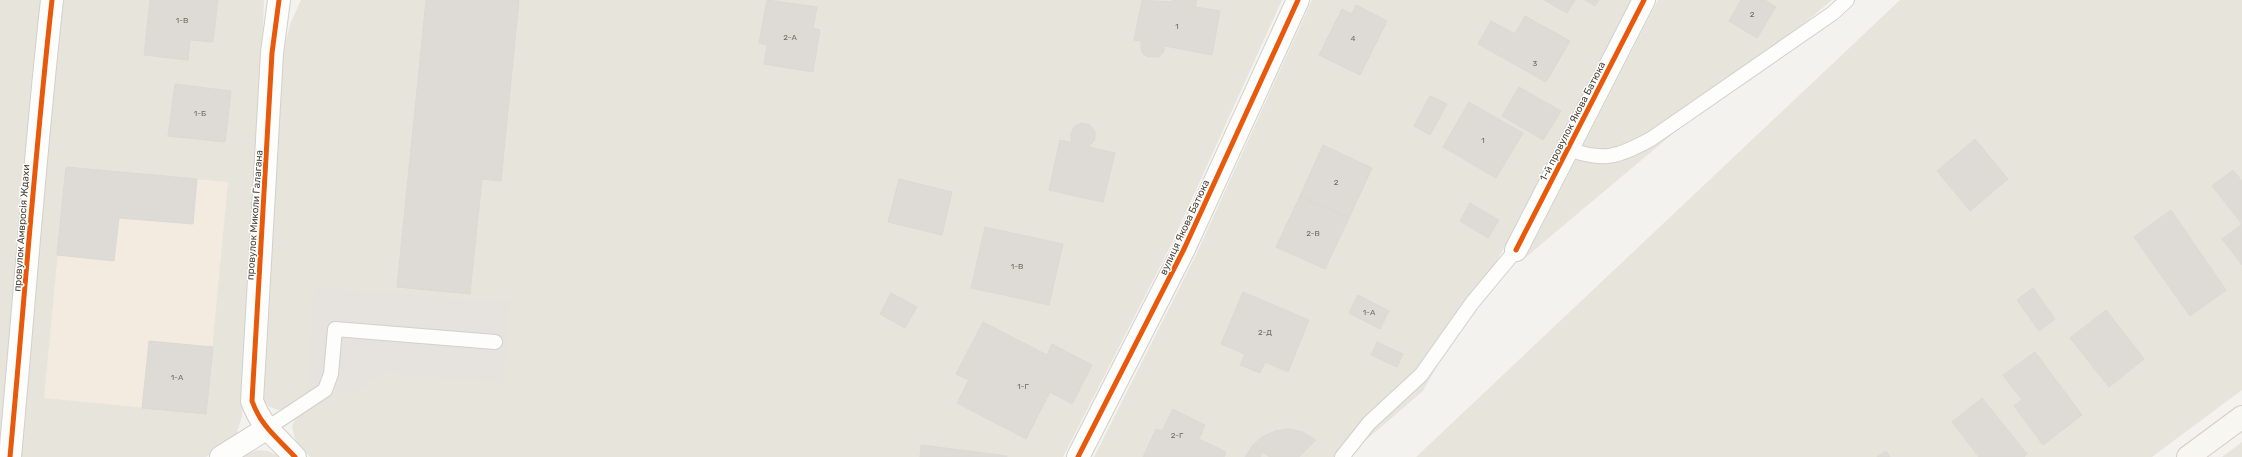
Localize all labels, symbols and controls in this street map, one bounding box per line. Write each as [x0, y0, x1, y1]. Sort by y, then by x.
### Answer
house number: 2 [1750, 10, 1755, 19]
house number: 1-В [176, 16, 188, 25]
house number: 1 [1175, 22, 1179, 31]
house number: 2-А [783, 33, 798, 42]
house number: 4 [1351, 34, 1356, 43]
house number: 3 [1533, 59, 1538, 68]
street label: 1-й провулок Якова Батюка [1538, 60, 1608, 183]
house number: 1-Б [194, 109, 206, 118]
house number: 1 [1481, 136, 1485, 145]
street label: провулок Миколи Галагана [244, 150, 266, 281]
street label: провулок Амвросія Ждахи [12, 164, 32, 292]
street label: вулиця Якова Батюка [1158, 178, 1212, 277]
house number: 2 [1334, 178, 1339, 187]
house number: 2-В [1306, 229, 1320, 238]
house number: 1-В [1011, 262, 1023, 271]
house number: 1-А [1363, 308, 1376, 317]
house number: 2-Д [1258, 328, 1272, 337]
house number: 1-А [171, 373, 184, 382]
house number: 1-Г [1017, 382, 1030, 391]
house number: 2-Г [1171, 431, 1184, 440]

